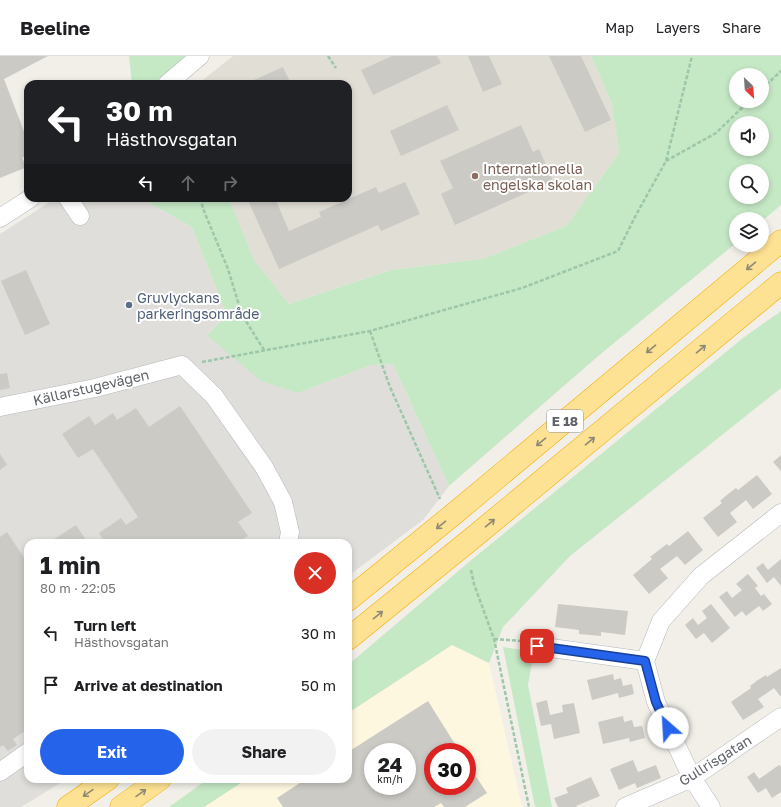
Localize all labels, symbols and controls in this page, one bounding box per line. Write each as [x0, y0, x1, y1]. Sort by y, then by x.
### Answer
text: Beeline [20, 16, 90, 39]
text: Map [605, 19, 634, 36]
text: Layers [656, 19, 700, 36]
text: Share [722, 19, 761, 36]
north arrow [729, 68, 769, 108]
map controls [729, 68, 769, 252]
text: 30 m [106, 94, 173, 127]
icon: left [40, 96, 92, 148]
button: sound [729, 116, 769, 156]
text: Hästhovsgatan [106, 128, 237, 150]
place label: Internationella engelska skolan [483, 160, 592, 193]
button: search [729, 164, 769, 204]
marker: Internationella engelska skolan [470, 171, 480, 181]
icon: left [135, 172, 157, 194]
icon: ahead [177, 172, 199, 194]
icon: right [219, 172, 241, 194]
button: layers [729, 212, 769, 252]
one-way arrow [746, 262, 756, 271]
place label: Gruvlyckans parkeringsområde [137, 289, 259, 322]
marker: Gruvlyckans parkeringsområde [124, 300, 134, 310]
one-way arrow [696, 344, 706, 353]
one-way arrow [646, 345, 657, 354]
street label: Källarstugevägen [31, 365, 151, 409]
road number: E 18 [547, 410, 583, 432]
one-way arrow [585, 436, 595, 445]
one-way arrow [535, 437, 546, 446]
one-way arrow [484, 519, 495, 528]
one-way arrow [435, 520, 446, 529]
text: 1 min [40, 550, 100, 579]
button: close [294, 552, 336, 594]
text: 80 m · 22:05 [40, 580, 116, 596]
one-way arrow [373, 610, 384, 619]
text: Turn left [74, 616, 136, 634]
icon: left [40, 622, 62, 644]
text: 30 m [301, 624, 336, 642]
pin [520, 629, 554, 663]
text: Hästhovsgatan [74, 634, 169, 650]
icon: arrive [526, 635, 548, 657]
icon: arrive [40, 674, 62, 696]
text: Arrive at destination [74, 676, 223, 694]
text: 50 m [301, 676, 336, 694]
position arrow [647, 707, 689, 749]
button: Exit [40, 729, 184, 775]
button: Share [192, 729, 336, 775]
street label: Gullrisgatan [676, 731, 754, 789]
speed limit sign: 30 [424, 743, 476, 795]
text: 24 [378, 752, 402, 776]
text: km/h [377, 773, 403, 785]
one-way arrow [83, 789, 94, 797]
one-way arrow [135, 789, 146, 797]

